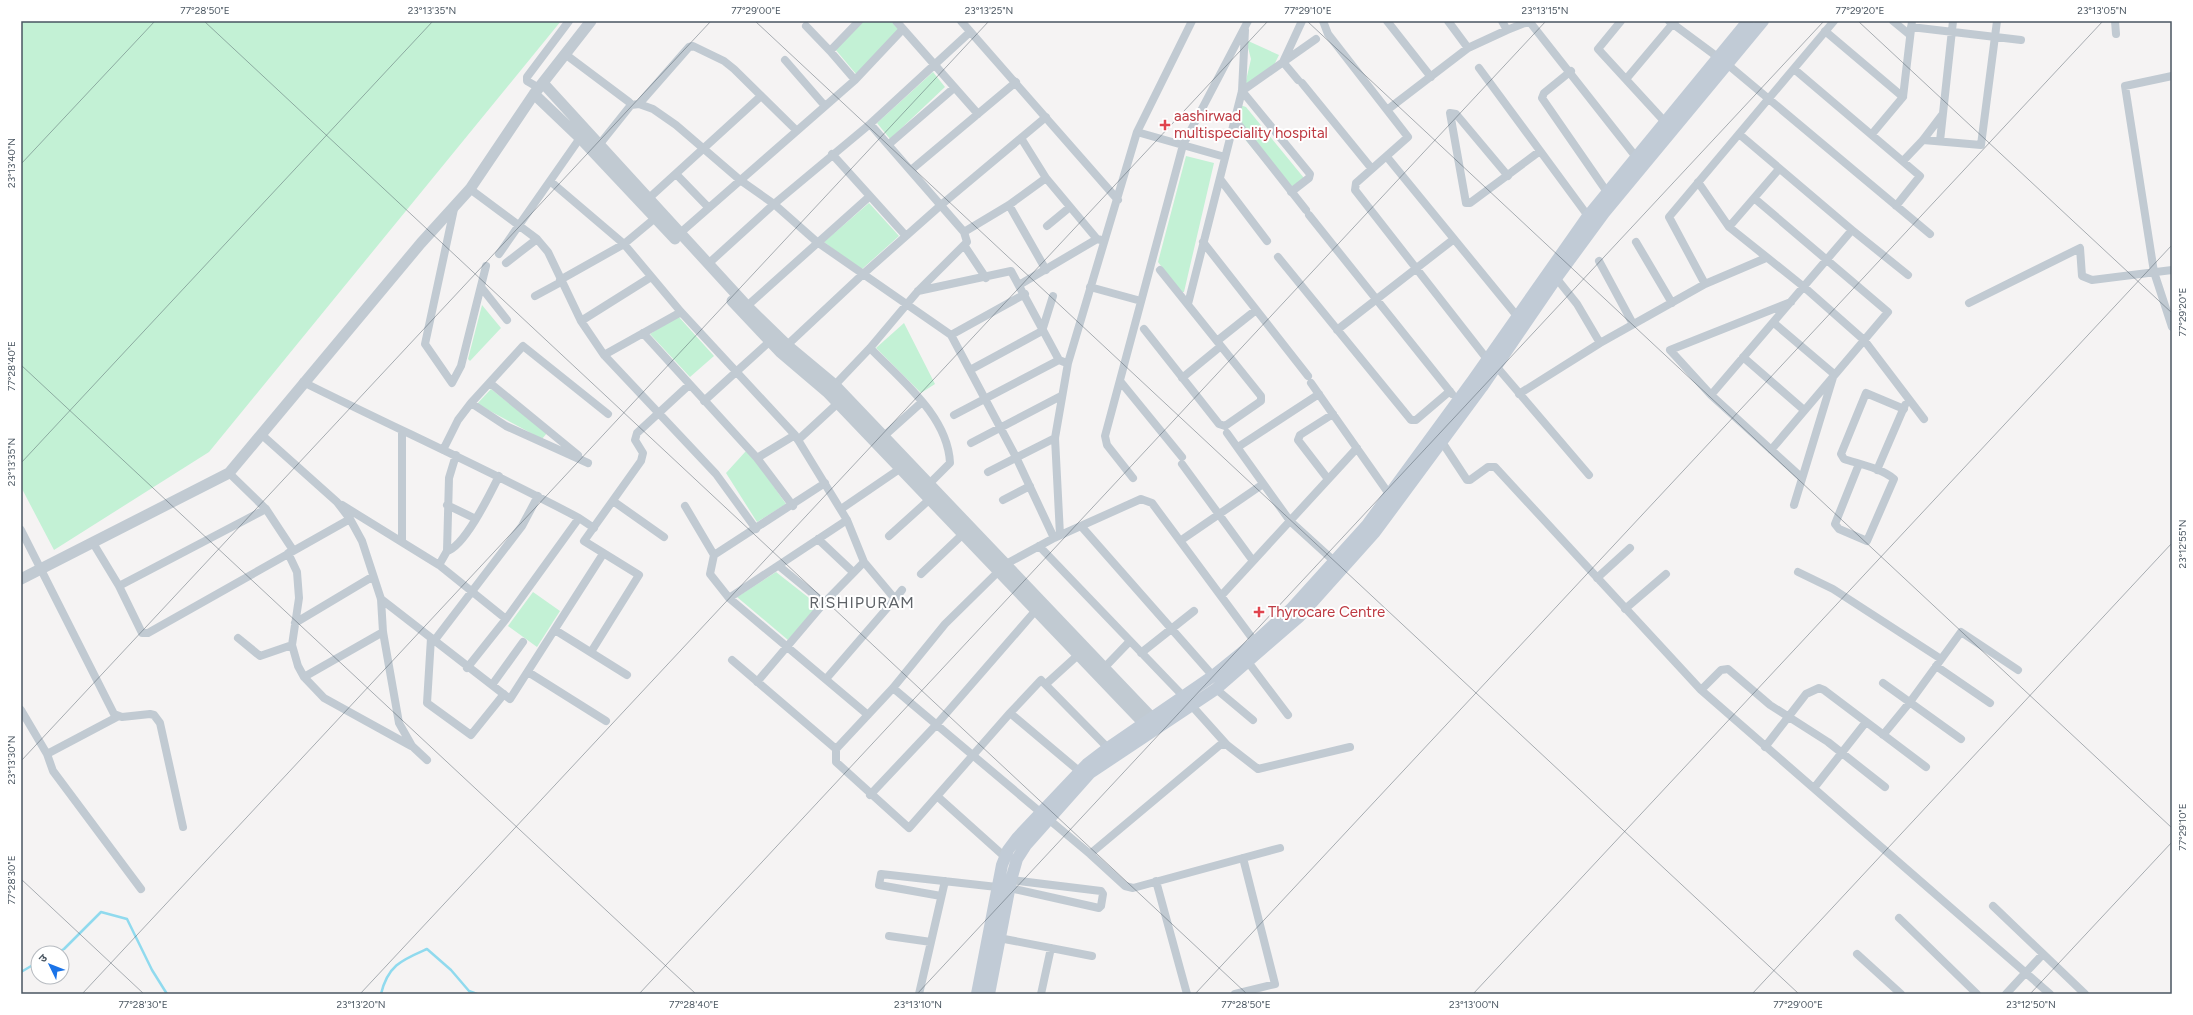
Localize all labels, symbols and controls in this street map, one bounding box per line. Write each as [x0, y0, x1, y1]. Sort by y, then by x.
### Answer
text: 77°28'50"E [180, 4, 230, 17]
text: 23°13'35"N [408, 4, 456, 17]
text: 77°29'00"E [731, 4, 781, 17]
text: 23°13'25"N [965, 4, 1013, 17]
text: 77°29'10"E [1284, 4, 1332, 17]
text: 23°13'15"N [1521, 4, 1569, 17]
text: 77°29'20"E [1836, 4, 1884, 17]
text: 23°13'05"N [2077, 4, 2127, 17]
place label: aashirwad multispeciality hospital [1174, 107, 1328, 142]
marker: aashirwad multispeciality hospital [1159, 119, 1171, 131]
text: 23°13'40"N [5, 138, 18, 188]
text: 77°29'20"E [2176, 288, 2189, 336]
text: 77°28'40"E [5, 341, 18, 391]
text: 23°13'35"N [5, 438, 18, 486]
text: 23°12'55"N [2176, 520, 2189, 568]
district label: RISHIPURAM [809, 593, 915, 612]
place label: Thyrocare Centre [1268, 603, 1385, 621]
marker: Thyrocare Centre [1253, 606, 1265, 618]
text: 23°13'30"N [5, 735, 18, 785]
text: 77°29'10"E [2176, 803, 2189, 851]
text: 77°28'30"E [5, 855, 18, 905]
north arrow [30, 945, 70, 985]
text: उ [36, 951, 50, 965]
text: 77°28'30"E [118, 998, 168, 1011]
text: 23°13'20"N [336, 998, 386, 1011]
text: 77°28'40"E [669, 998, 719, 1011]
text: 23°13'10"N [894, 998, 942, 1011]
text: 77°28'50"E [1221, 998, 1271, 1011]
text: 23°13'00"N [1449, 998, 1499, 1011]
text: 77°29'00"E [1773, 998, 1823, 1011]
text: 23°12'50"N [2006, 998, 2056, 1011]

